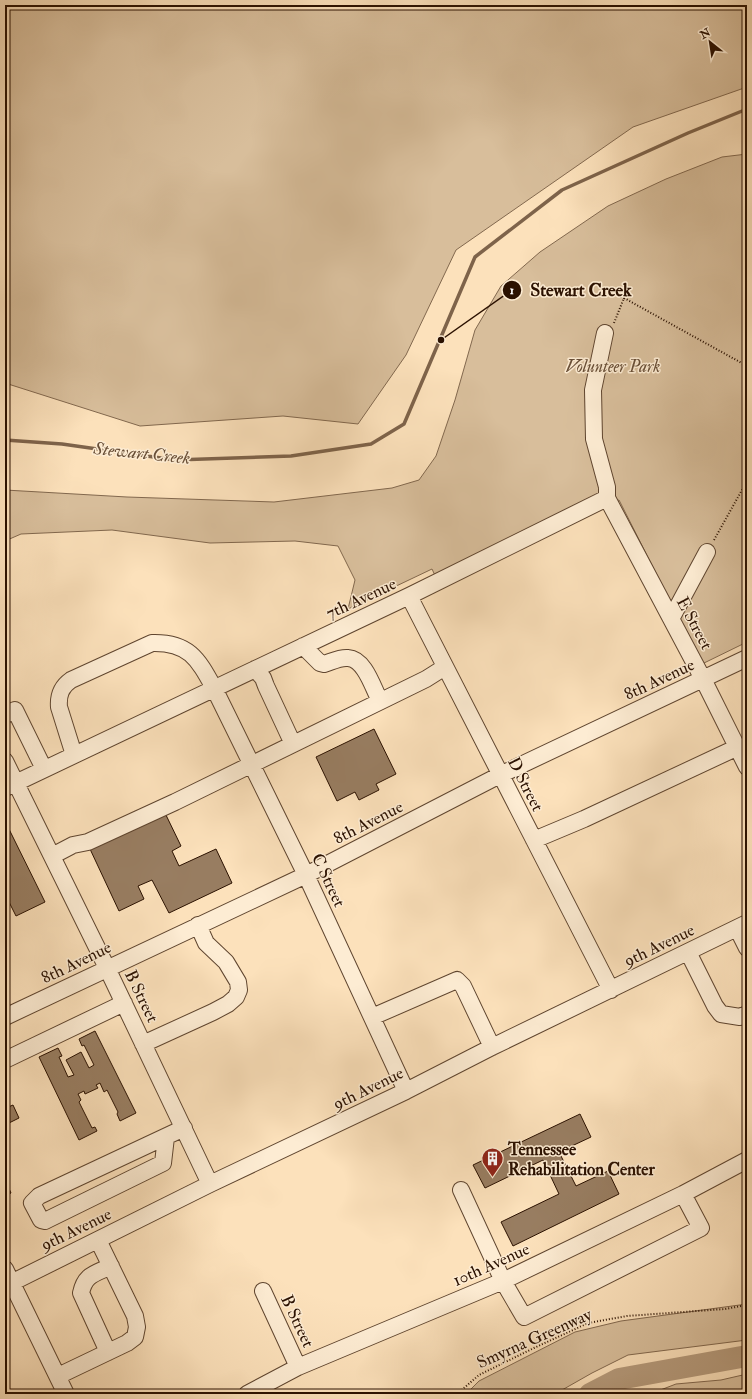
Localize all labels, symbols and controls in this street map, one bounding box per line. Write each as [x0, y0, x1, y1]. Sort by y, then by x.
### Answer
north arrow [690, 22, 730, 62]
text: N [697, 25, 714, 42]
callout: Stewart Creek [502, 275, 639, 305]
text: Stewart Creek [530, 279, 632, 302]
text: 1 [510, 283, 514, 298]
park label: Volunteer Park [566, 356, 660, 377]
water label: Stewart Creek [91, 437, 191, 470]
street label: 7th Avenue [323, 573, 400, 624]
street label: E Street [672, 593, 717, 654]
street label: 8th Avenue [621, 654, 698, 705]
street label: D Street [503, 753, 548, 815]
street label: 8th Avenue [330, 796, 406, 849]
street label: C Street [307, 850, 350, 911]
street label: 9th Avenue [619, 919, 698, 972]
street label: 8th Avenue [38, 937, 115, 988]
street label: B Street [120, 967, 163, 1026]
street label: 9th Avenue [328, 1062, 407, 1115]
place label: Tennessee Rehabilitation Center [507, 1139, 655, 1180]
building icon: Tennessee Rehabilitation Center [480, 1146, 506, 1179]
street label: 9th Avenue [36, 1203, 115, 1256]
street label: 10th Avenue [450, 1238, 533, 1291]
street label: B Street [276, 1292, 319, 1351]
street label: Smyrna Greenway [473, 1304, 596, 1374]

